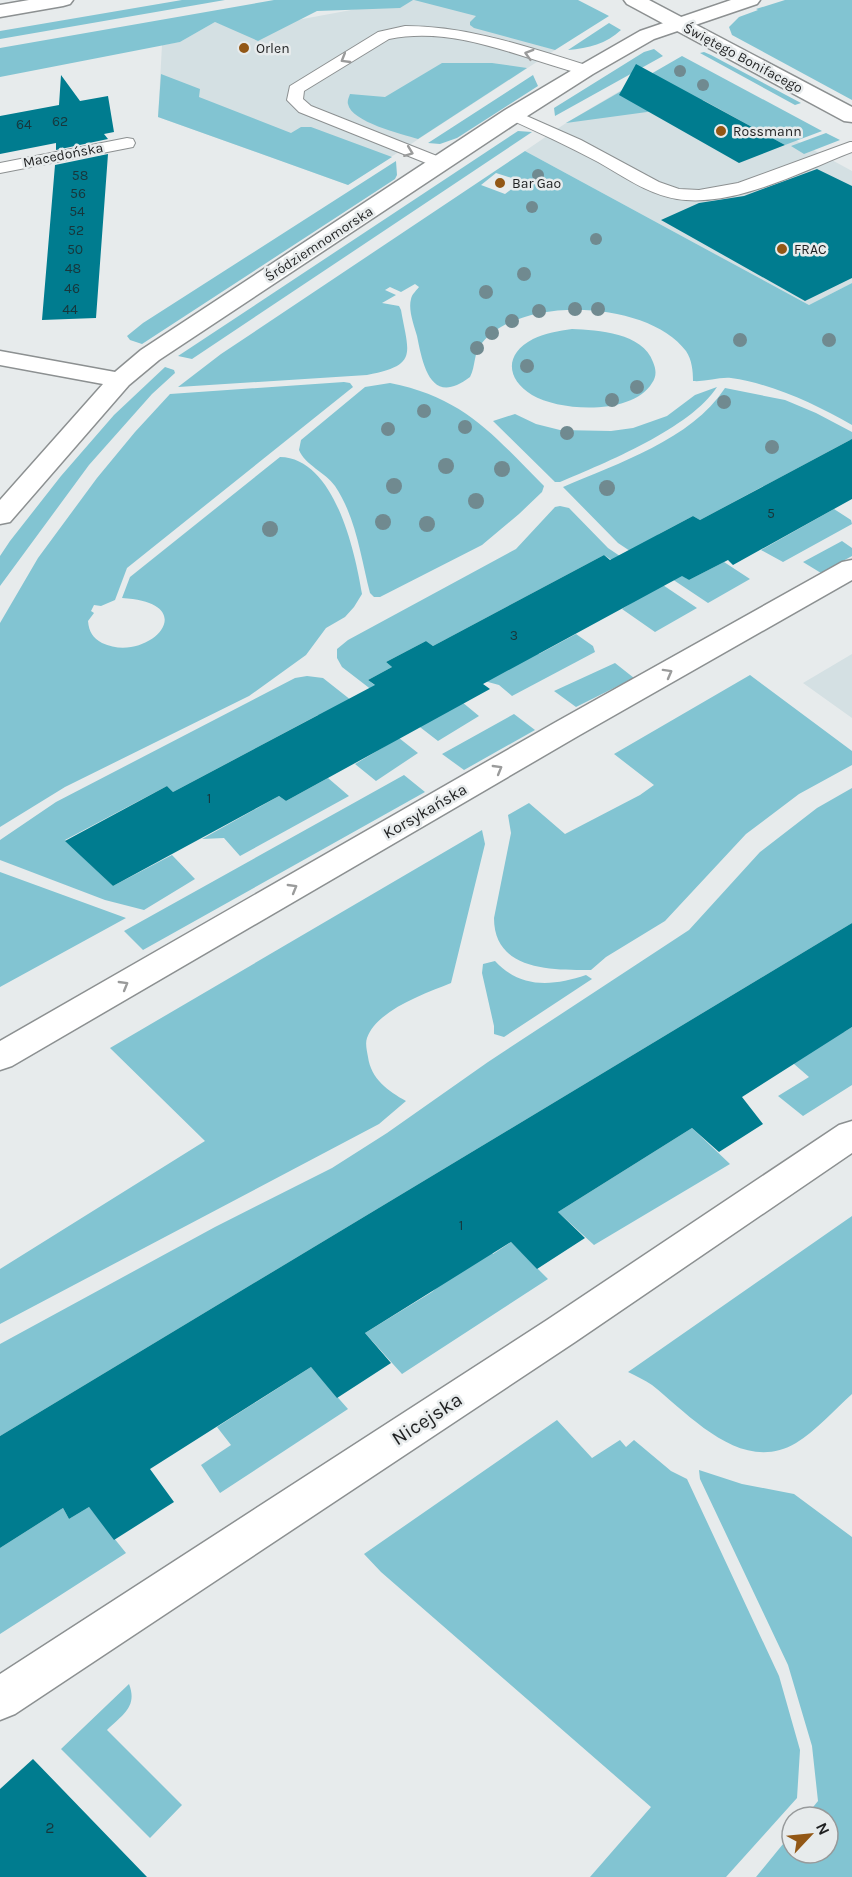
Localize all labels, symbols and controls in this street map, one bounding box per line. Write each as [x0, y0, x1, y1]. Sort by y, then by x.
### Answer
street label: Świętego Bonifacego [680, 19, 806, 97]
place label: Orlen [256, 40, 290, 57]
marker: Orlen [237, 41, 251, 55]
one-way arrow [524, 49, 535, 61]
one-way arrow [341, 52, 351, 64]
house number: 62 [52, 113, 68, 130]
house number: 64 [16, 116, 32, 133]
place label: Rossmann [733, 123, 802, 140]
marker: Rossmann [714, 124, 728, 138]
street label: Macedońska [21, 139, 105, 171]
one-way arrow [403, 144, 414, 157]
house number: 58 [72, 167, 88, 184]
place label: Bar Gao [512, 175, 561, 192]
marker: Bar Gao [493, 176, 507, 190]
house number: 56 [70, 185, 86, 202]
house number: 54 [69, 203, 85, 220]
street label: Śródziemnomorska [262, 203, 376, 285]
house number: 52 [68, 222, 84, 239]
house number: 50 [67, 241, 83, 258]
place label: FRAC [794, 241, 827, 258]
marker: FRAC [775, 242, 789, 256]
house number: 48 [65, 260, 81, 277]
house number: 46 [64, 280, 80, 297]
house number: 44 [62, 301, 78, 318]
house number: 5 [767, 505, 775, 522]
house number: 3 [510, 627, 518, 644]
one-way arrow [662, 669, 672, 680]
one-way arrow [492, 764, 502, 776]
street label: Korsykańska [380, 779, 470, 843]
house number: 1 [207, 790, 211, 807]
one-way arrow [287, 883, 297, 895]
one-way arrow [118, 981, 128, 993]
house number: 1 [459, 1217, 463, 1234]
street label: Nicejska [387, 1388, 467, 1450]
north arrow [780, 1805, 840, 1865]
house number: 2 [45, 1818, 55, 1837]
text: N [812, 1819, 834, 1838]

